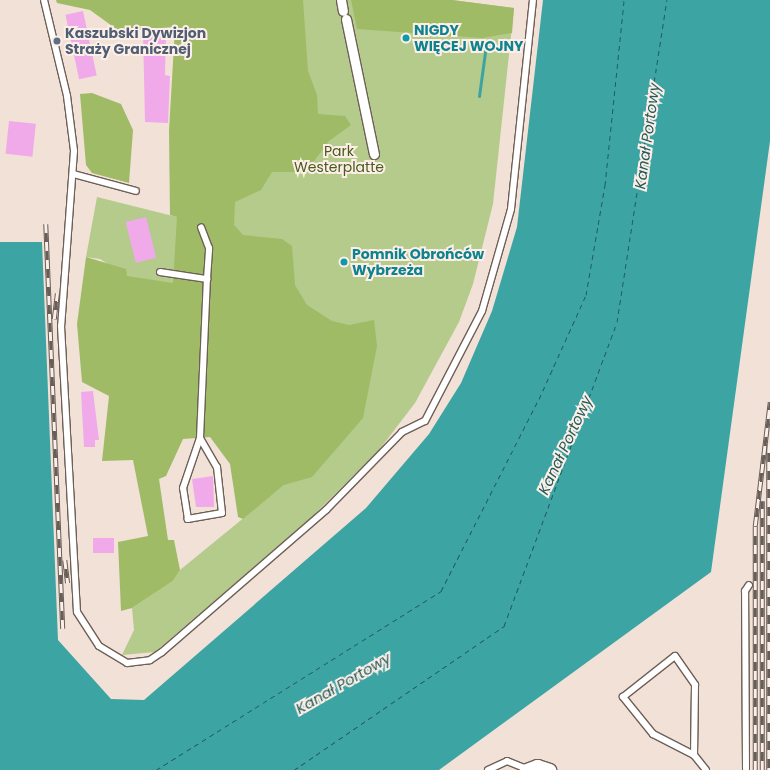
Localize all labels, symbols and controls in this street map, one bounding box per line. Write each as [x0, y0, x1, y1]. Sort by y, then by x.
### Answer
place label: NIGDY WIĘCEJ WOJNY [414, 22, 523, 54]
place label: Kaszubski Dywizjon Straży Granicznej [65, 25, 206, 58]
marker: NIGDY WIĘCEJ WOJNY [401, 33, 411, 43]
marker: Kaszubski Dywizjon Straży Granicznej [52, 36, 62, 46]
water label: Kanał Portowy [631, 82, 663, 190]
park label: Park Westerplatte [294, 143, 384, 176]
place label: Pomnik Obrońców Wybrzeża [352, 246, 484, 278]
marker: Pomnik Obrońców Wybrzeża [339, 257, 349, 267]
water label: Kanał Portowy [534, 393, 596, 497]
water label: Kanał Portowy [292, 649, 394, 717]

